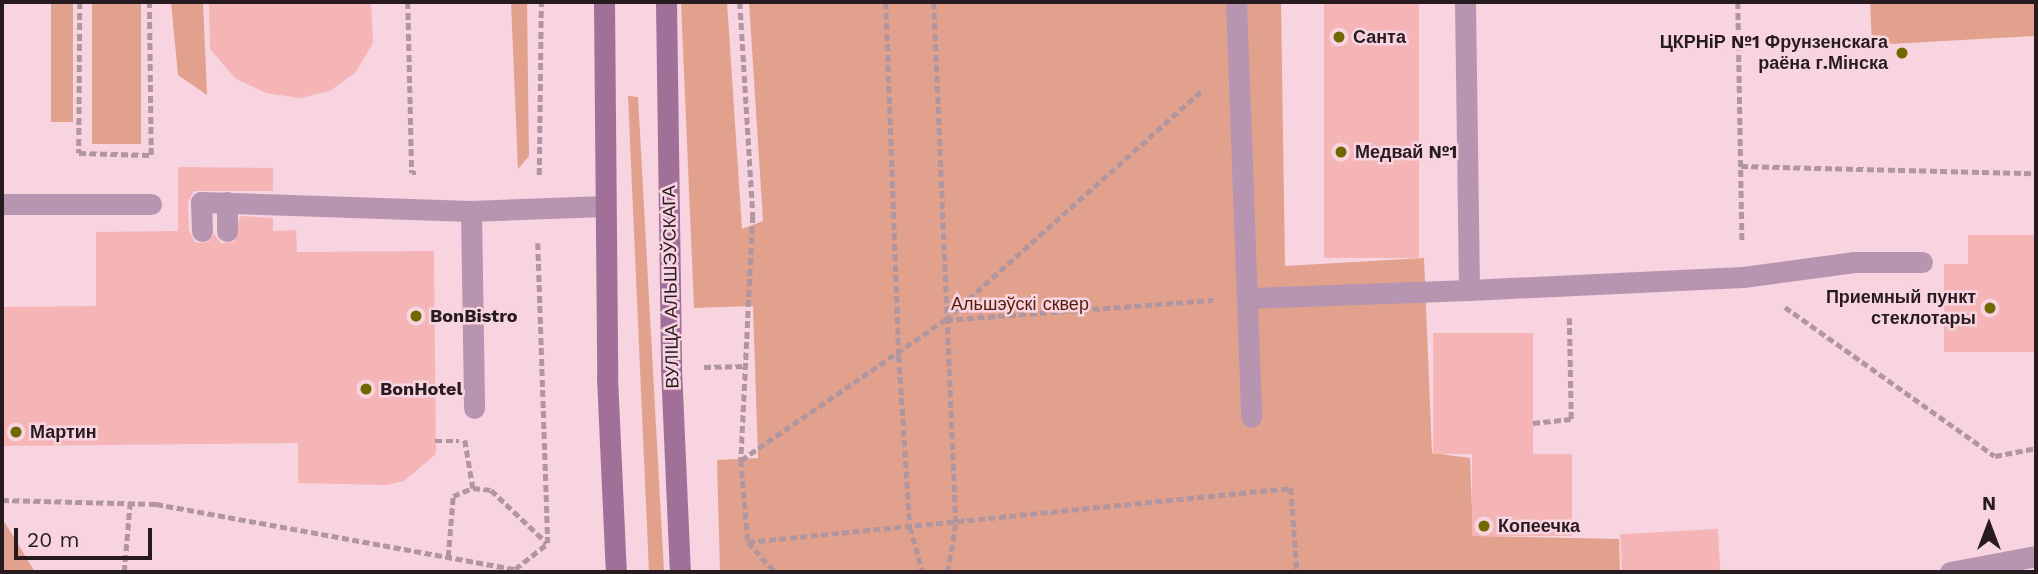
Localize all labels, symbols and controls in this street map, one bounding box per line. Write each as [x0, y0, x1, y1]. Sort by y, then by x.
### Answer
place label: Санта [1353, 26, 1406, 48]
marker: Санта [1331, 29, 1347, 45]
place label: ЦКРНіР №1 Фрунзенскага раёна г.Мінска [1660, 32, 1888, 74]
marker: ЦКРНіР №1 Фрунзенскага раёна г.Мінска [1894, 45, 1910, 61]
place label: Медвай №1 [1355, 141, 1457, 163]
marker: Медвай №1 [1333, 144, 1349, 160]
street label: ВУЛІЦА АЛЬШЭЎСКАГА [658, 185, 684, 389]
place label: Приемный пункт стеклотары [1826, 287, 1976, 330]
park label: Альшэўскі сквер [951, 293, 1089, 315]
marker: Приемный пункт стеклотары [1982, 300, 1998, 316]
place label: BonBistro [430, 305, 518, 327]
marker: BonBistro [408, 308, 424, 324]
place label: BonHotel [380, 378, 462, 400]
marker: BonHotel [358, 381, 374, 397]
place label: Мартин [30, 421, 97, 443]
marker: Мартин [8, 424, 24, 440]
north arrow [1954, 490, 2024, 560]
text: N [1982, 492, 1996, 515]
scale bar [18, 514, 156, 558]
place label: Копеечка [1498, 515, 1580, 537]
marker: Копеечка [1476, 518, 1492, 534]
text: 20 m [27, 527, 79, 552]

